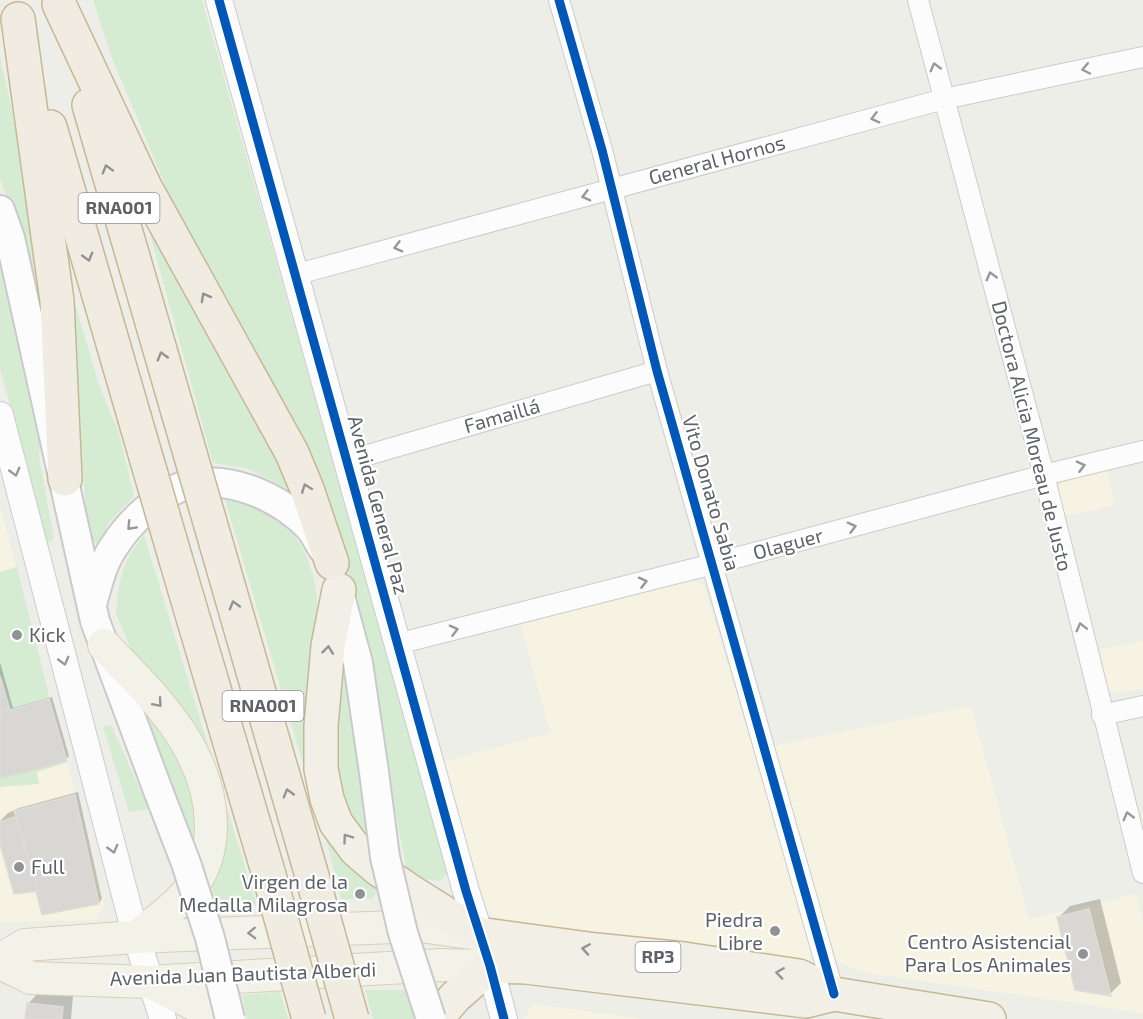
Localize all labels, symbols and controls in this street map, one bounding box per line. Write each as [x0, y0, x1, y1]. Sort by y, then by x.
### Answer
one-way arrow [930, 62, 943, 72]
one-way arrow [1081, 62, 1091, 75]
one-way arrow [870, 111, 881, 123]
street label: General Hornos [646, 129, 788, 189]
one-way arrow [102, 164, 114, 175]
one-way arrow [581, 189, 591, 201]
road number: RNA001 [78, 193, 160, 223]
one-way arrow [393, 240, 403, 252]
one-way arrow [81, 251, 93, 262]
one-way arrow [985, 271, 998, 281]
one-way arrow [201, 293, 212, 304]
street label: Doctora Alicia Moreau de Justo [988, 298, 1078, 573]
one-way arrow [157, 351, 169, 362]
street label: Famaillá [461, 393, 542, 437]
street label: Vito Donato Sabia [678, 412, 746, 573]
street label: Avenida General Paz [344, 413, 414, 597]
one-way arrow [1076, 461, 1086, 474]
one-way arrow [7, 467, 20, 477]
one-way arrow [301, 483, 314, 494]
one-way arrow [127, 519, 138, 530]
one-way arrow [847, 521, 857, 534]
street label: Olaguer [750, 522, 825, 564]
one-way arrow [638, 576, 648, 589]
one-way arrow [229, 600, 241, 611]
place label: Kick [29, 622, 66, 646]
one-way arrow [1075, 622, 1088, 632]
one-way arrow [449, 624, 459, 637]
marker: Kick [10, 628, 24, 642]
one-way arrow [321, 645, 334, 654]
one-way arrow [56, 656, 69, 666]
road number: RNA001 [222, 691, 304, 721]
one-way arrow [151, 696, 162, 707]
one-way arrow [283, 788, 296, 798]
one-way arrow [1123, 811, 1136, 821]
one-way arrow [344, 834, 355, 845]
one-way arrow [106, 844, 118, 854]
place label: Full [31, 854, 65, 878]
marker: Full [12, 860, 26, 874]
place label: Virgen de la Medalla Milagrosa [179, 869, 348, 916]
marker: Virgen de la Medalla Milagrosa [353, 887, 367, 901]
place label: Piedra Libre [705, 907, 763, 954]
marker: Piedra Libre [768, 924, 782, 938]
one-way arrow [248, 926, 257, 939]
place label: Centro Asistencial Para Los Animales [905, 929, 1071, 976]
road number: RP3 [636, 942, 680, 972]
one-way arrow [582, 943, 592, 956]
marker: Centro Asistencial Para Los Animales [1076, 947, 1090, 961]
street label: Avenida Juan Bautista Alberdi [109, 956, 377, 990]
one-way arrow [775, 968, 784, 980]

